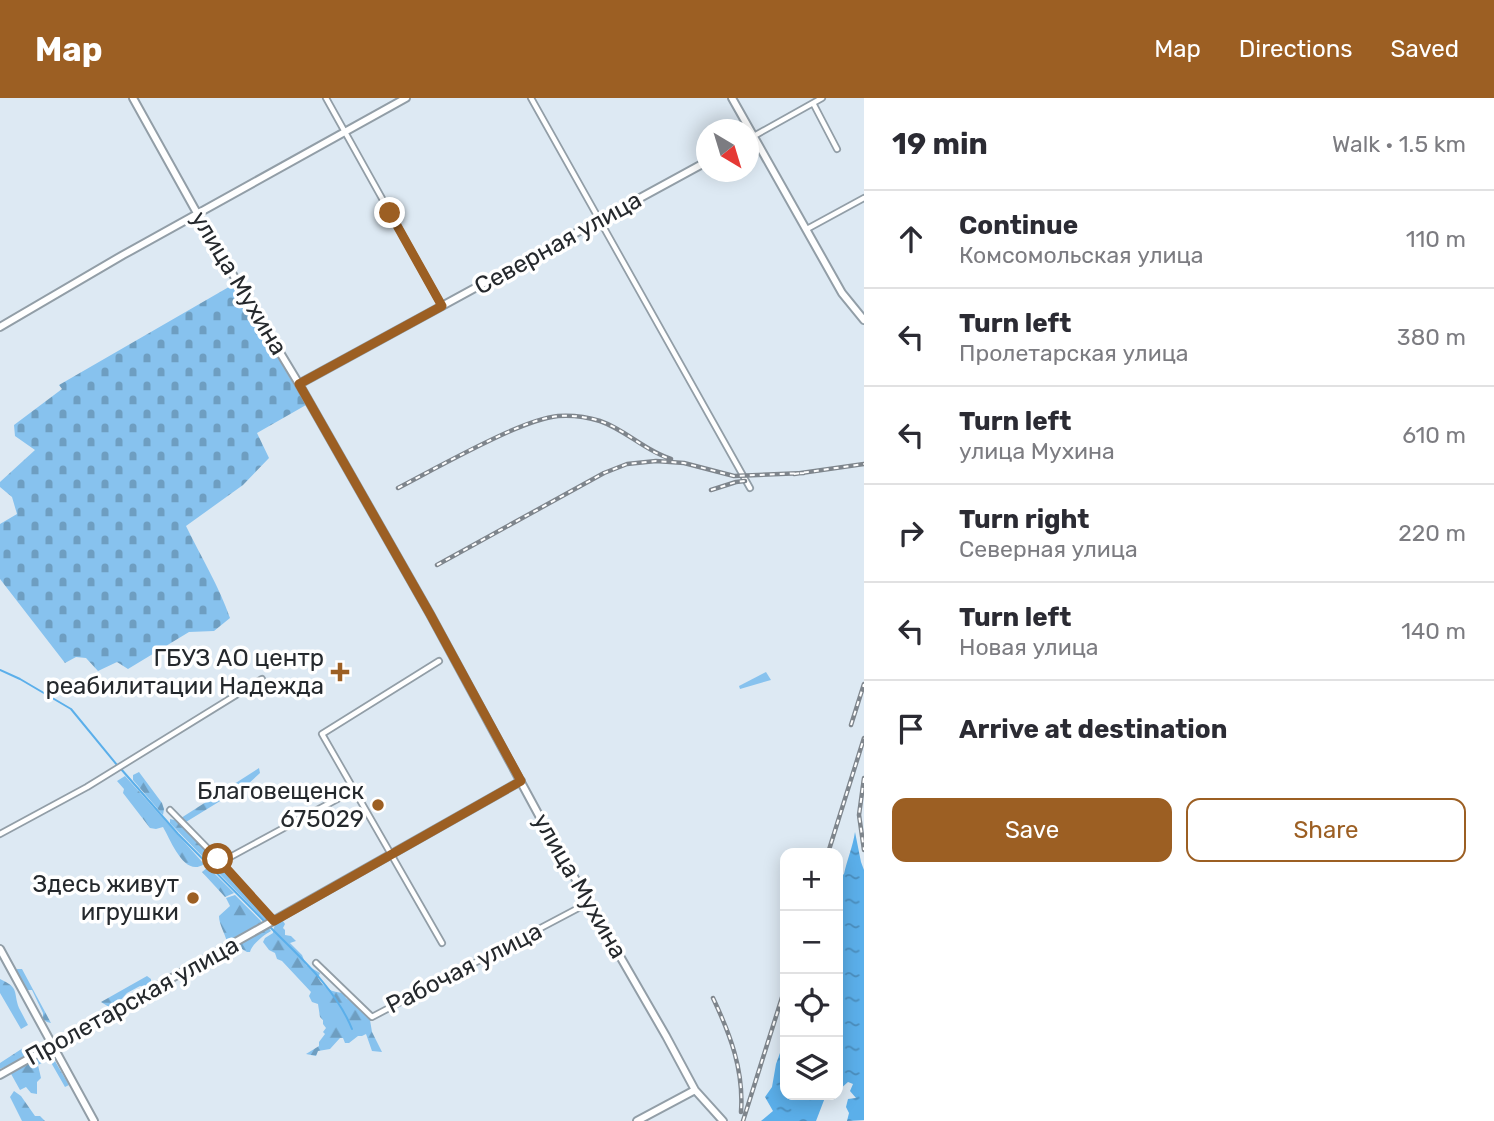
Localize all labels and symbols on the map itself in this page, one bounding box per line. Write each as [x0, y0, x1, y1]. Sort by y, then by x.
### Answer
north arrow [696, 119, 759, 182]
street label: Северная улица [470, 186, 646, 300]
route end [374, 197, 405, 228]
street label: улица Мухина [185, 206, 293, 360]
place label: ГБУЗ АО центр реабилитации Надежда [45, 644, 324, 700]
marker: ГБУЗ АО центр реабилитации Надежда [330, 662, 350, 682]
place label: Благовещенск 675029 [197, 777, 364, 833]
marker: Благовещенск 675029 [370, 797, 386, 813]
street label: улица Мухина [527, 809, 633, 963]
route start [202, 843, 233, 874]
place label: Здесь живут игрушки [32, 870, 179, 926]
marker: Здесь живут игрушки [185, 890, 201, 906]
street label: Рабочая улица [382, 917, 546, 1019]
street label: Пролетарская улица [20, 931, 244, 1071]

